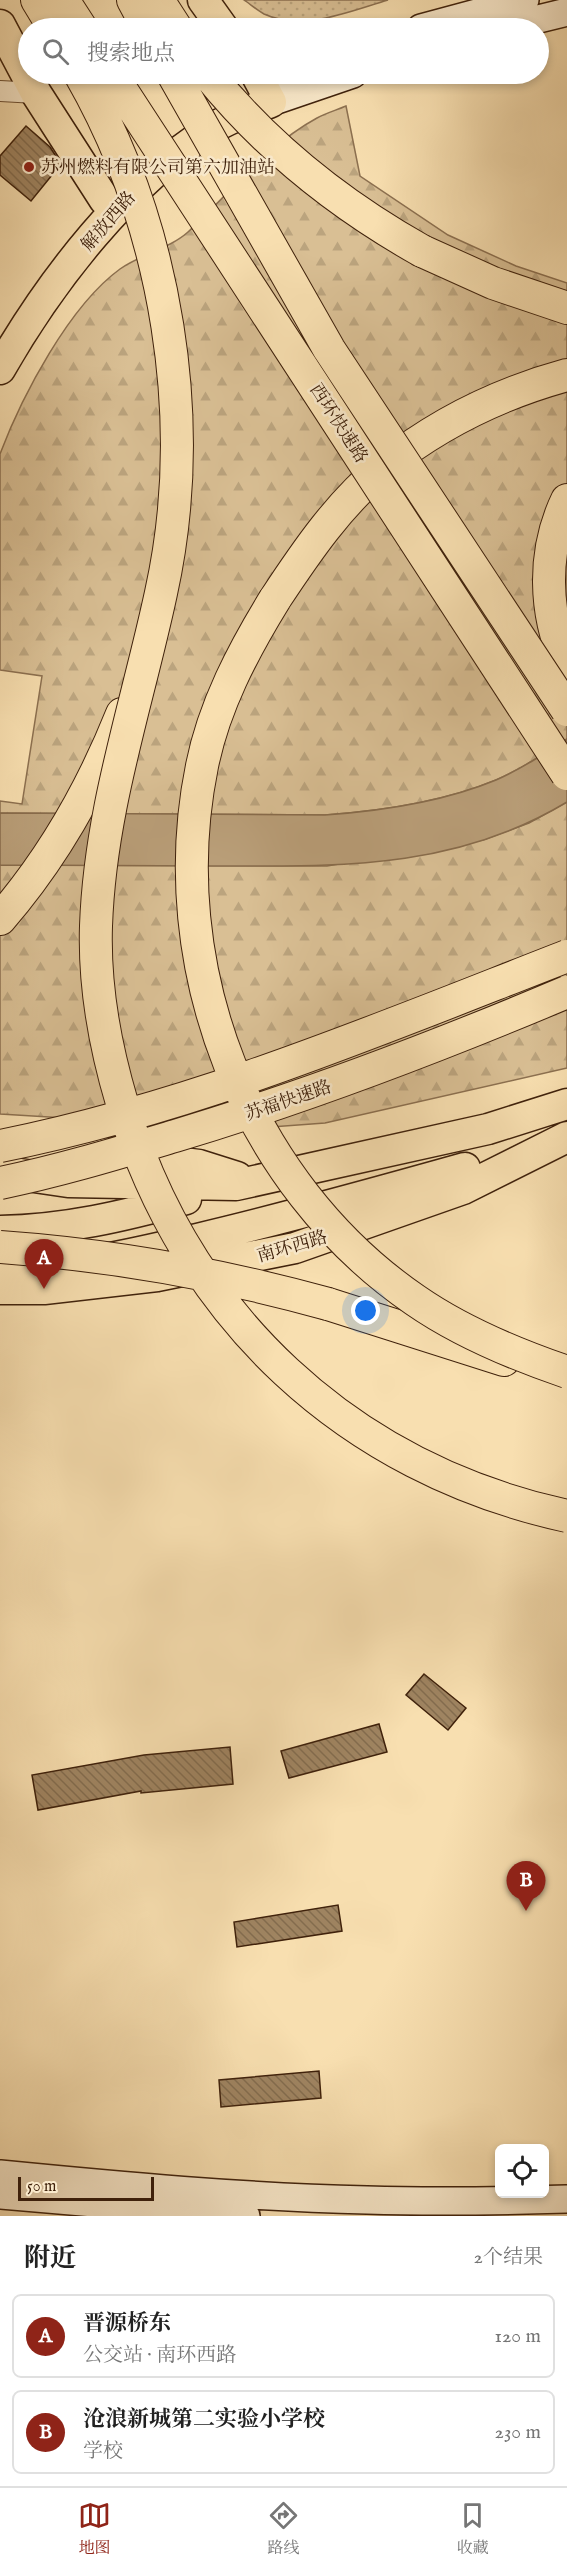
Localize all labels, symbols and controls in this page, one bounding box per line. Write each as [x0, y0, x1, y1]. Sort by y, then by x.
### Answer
search box [18, 18, 549, 84]
icon: search [39, 35, 72, 68]
text: 搜索地点 [87, 40, 175, 68]
place label: 苏州燃料有限公司第六加油站 [41, 157, 275, 180]
marker: 苏州燃料有限公司第六加油站 [22, 160, 36, 174]
street label: 解放西路 [77, 187, 141, 257]
street label: 西环快速路 [304, 380, 372, 468]
street label: 苏福快速路 [242, 1076, 335, 1127]
street label: 南环西路 [255, 1226, 330, 1268]
pin: A [24, 1240, 63, 1289]
your location [351, 1296, 380, 1325]
pin: B [506, 1862, 546, 1911]
map controls [495, 2144, 549, 2198]
button: locate [495, 2144, 549, 2198]
scale bar [18, 2174, 154, 2202]
text: 50 m [27, 2177, 56, 2197]
text: 附近 [24, 2242, 76, 2275]
text: 2个结果 [474, 2245, 543, 2270]
text: 晋源桥东 [83, 2310, 171, 2338]
text: A [39, 2324, 52, 2349]
text: 120 m [495, 2324, 541, 2349]
text: 公交站 · 南环西路 [83, 2343, 236, 2368]
text: 沧浪新城第二实验小学校 [83, 2406, 325, 2434]
text: B [39, 2420, 52, 2445]
text: 230 m [495, 2420, 541, 2445]
text: 学校 [83, 2439, 123, 2464]
tab: 地图 [78, 2499, 111, 2559]
tab: 路线 [267, 2499, 300, 2559]
tab: 收藏 [456, 2499, 489, 2559]

